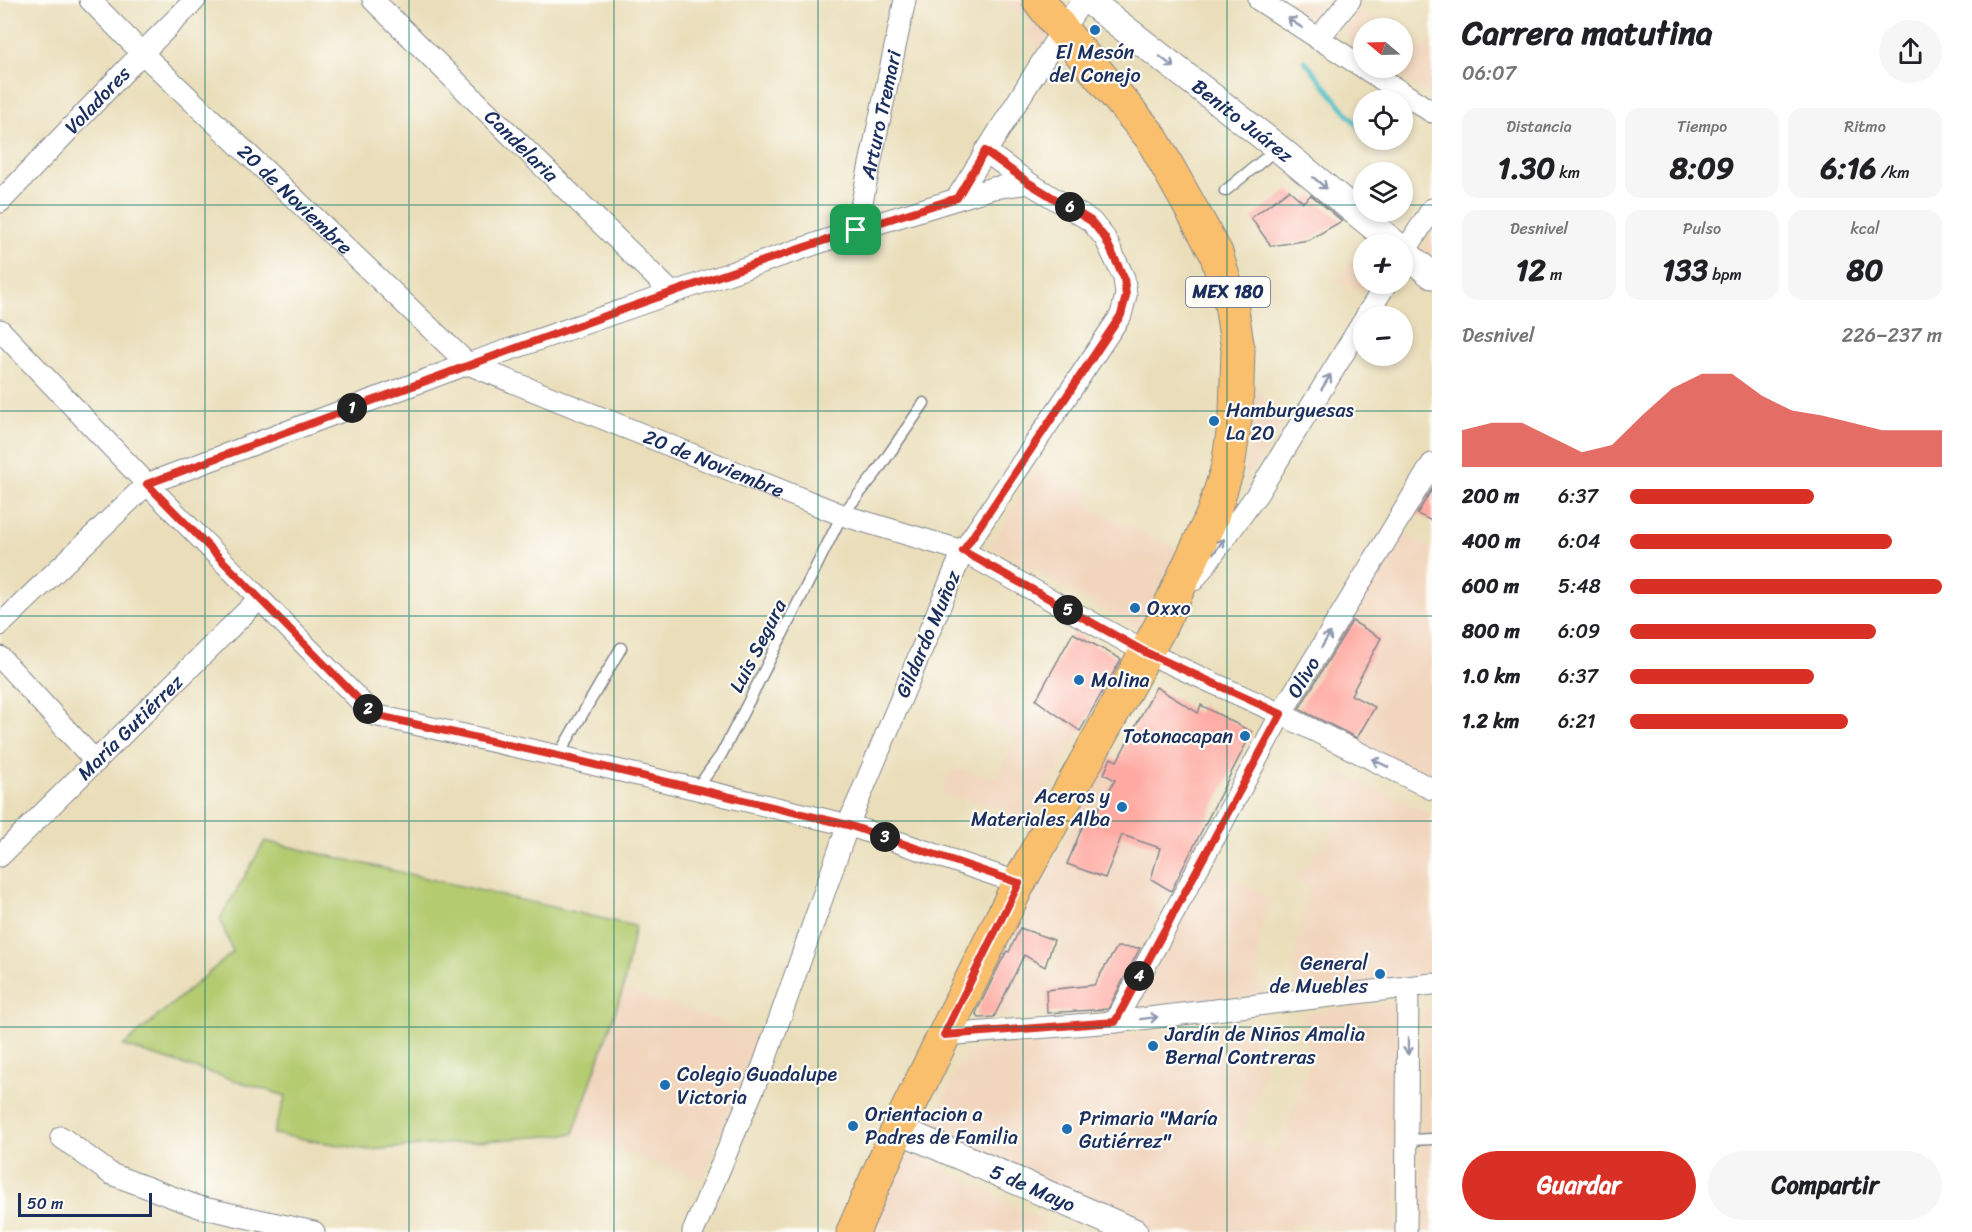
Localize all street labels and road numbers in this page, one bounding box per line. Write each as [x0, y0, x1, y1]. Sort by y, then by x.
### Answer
street label: Arturo Tremari [850, 46, 912, 183]
street label: Voladores [56, 57, 140, 142]
street label: Benito Juárez [1184, 69, 1302, 172]
street label: Candelaria [476, 100, 568, 192]
street label: 20 de Noviembre [229, 135, 361, 263]
road number: MEX 180 [1186, 277, 1270, 307]
street label: 20 de Noviembre [638, 419, 790, 507]
street label: Gildardo Muñoz [885, 564, 971, 703]
street label: Luis Segura [719, 592, 797, 699]
street label: Olivo [1277, 649, 1330, 705]
street label: María Gutiérrez [68, 665, 192, 789]
street label: 5 de Mayo [984, 1154, 1081, 1222]

